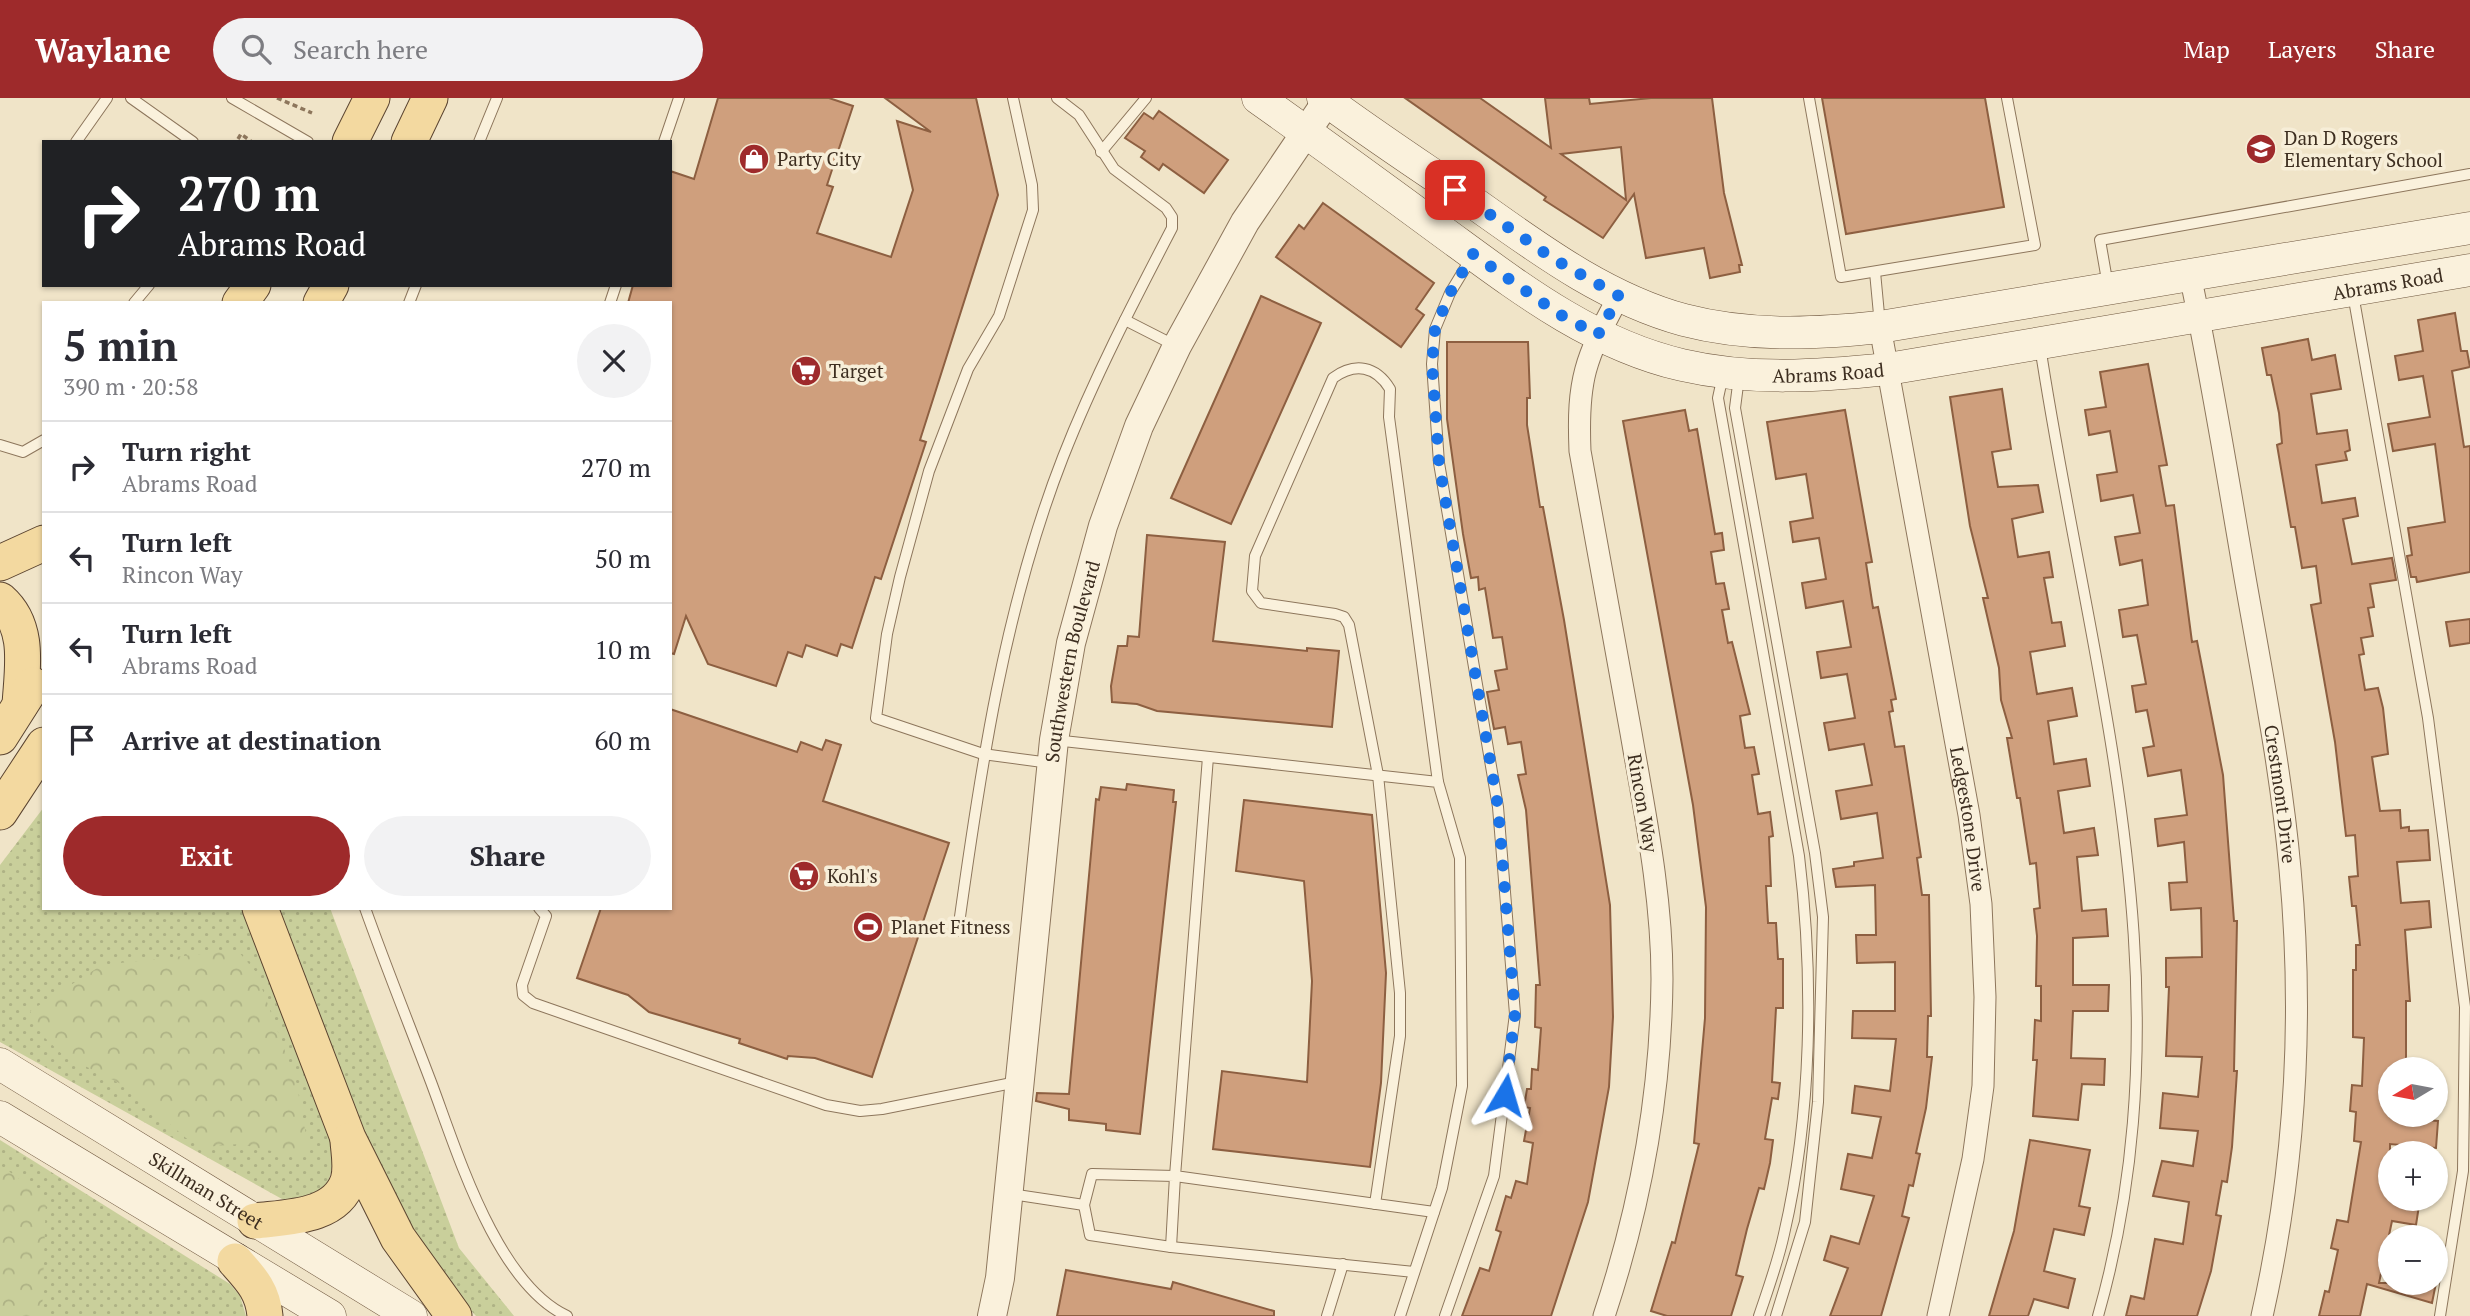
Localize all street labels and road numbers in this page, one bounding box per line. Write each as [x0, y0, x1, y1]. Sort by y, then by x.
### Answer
street label: Abrams Road [2330, 262, 2445, 305]
street label: Abrams Road [1772, 356, 1886, 388]
street label: Southwestern Boulevard [1039, 557, 1105, 764]
street label: Crestmont Drive [2259, 723, 2302, 864]
street label: Ledgestone Drive [1945, 744, 1992, 893]
street label: Rincon Way [1623, 752, 1665, 855]
street label: Skillman Street [145, 1145, 268, 1235]

